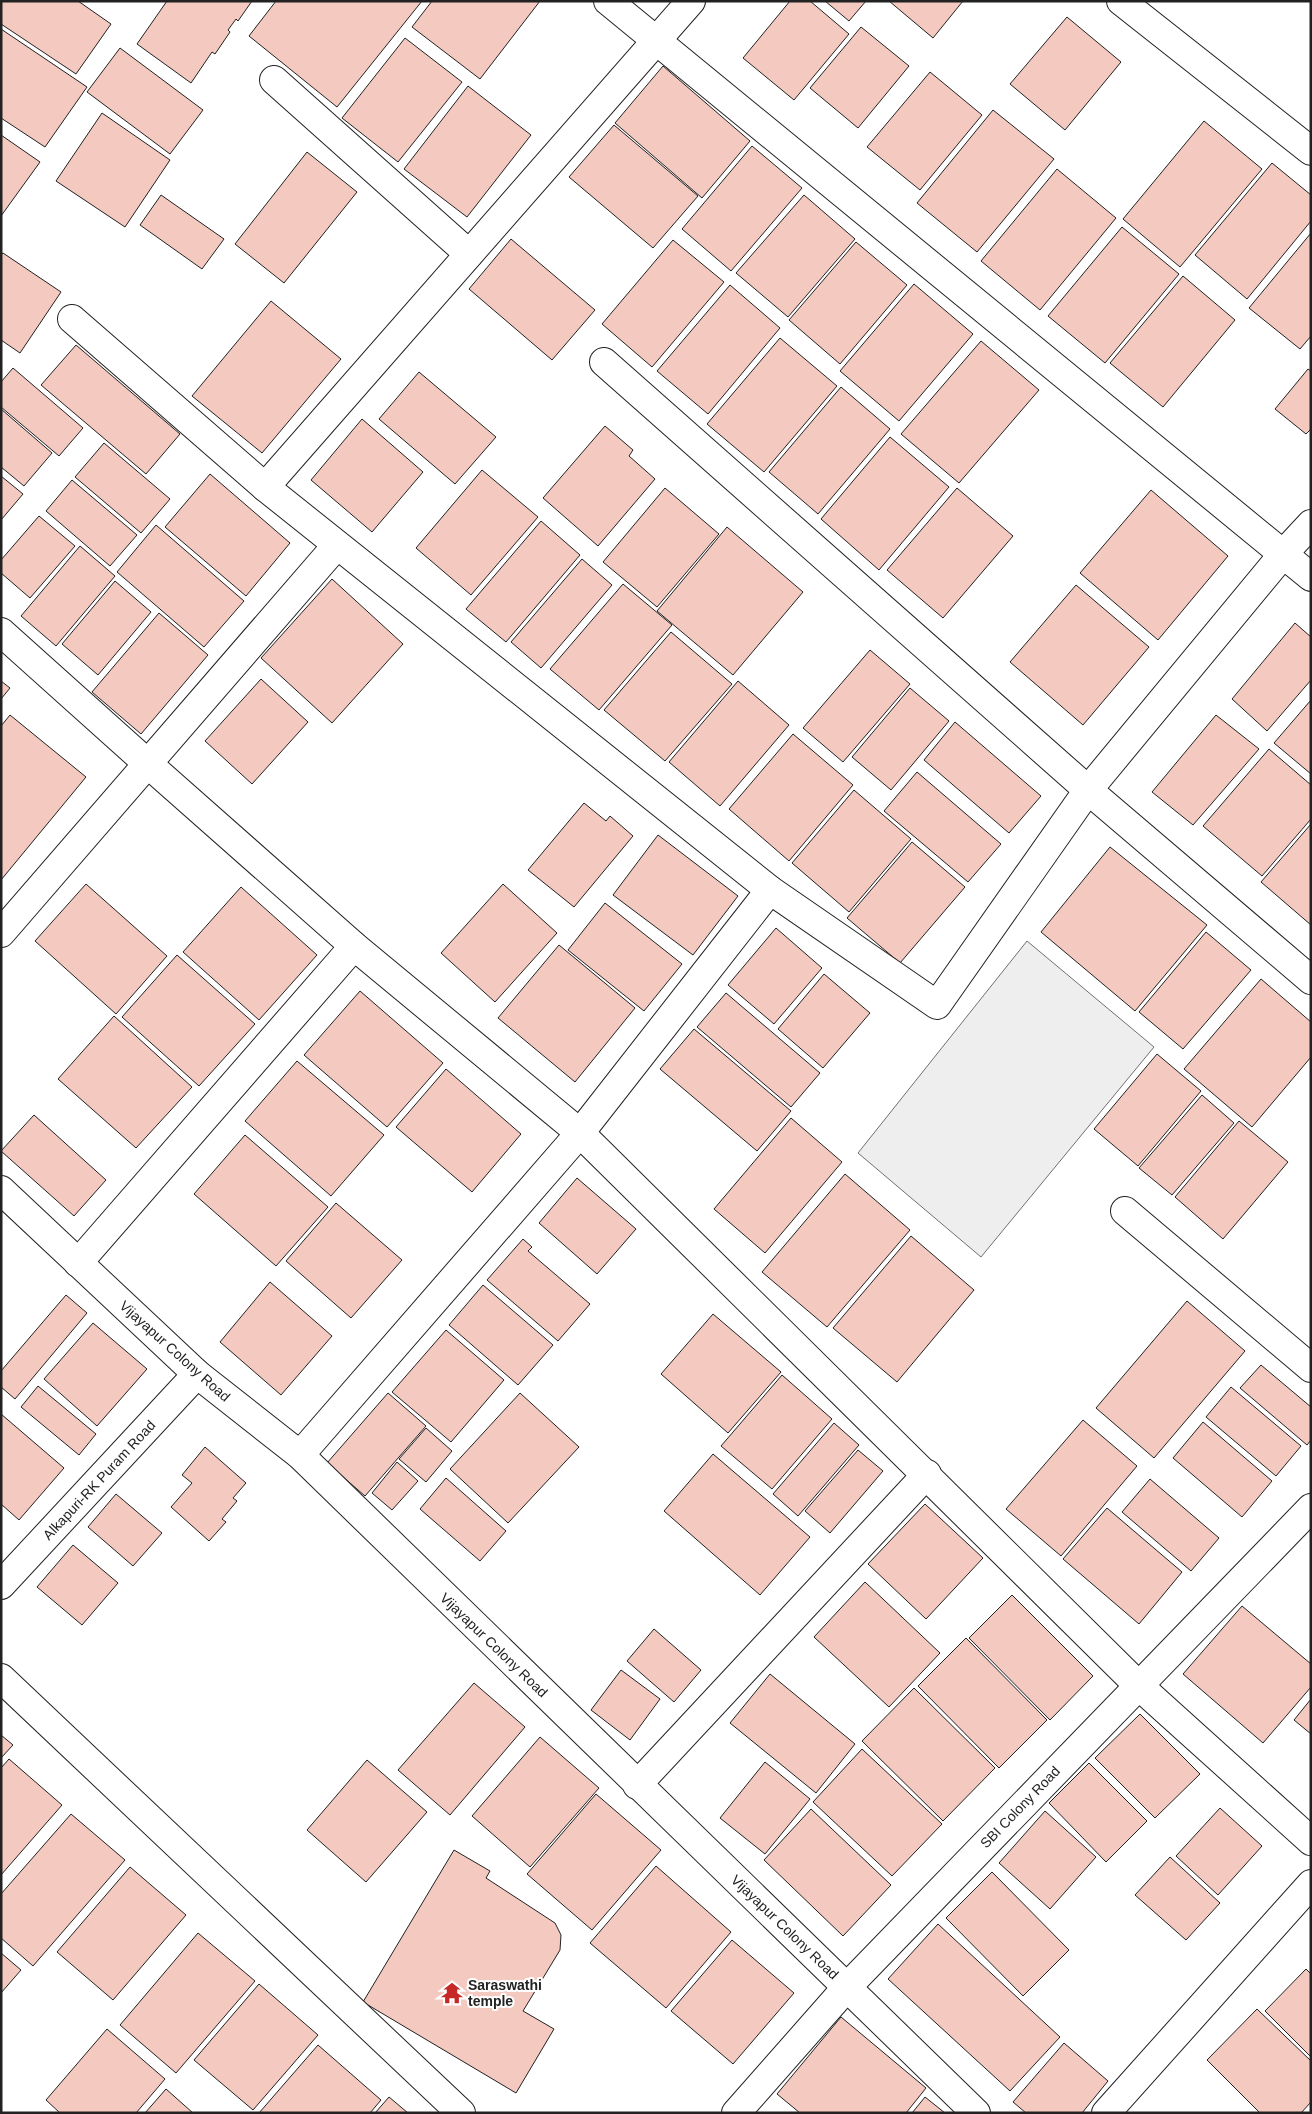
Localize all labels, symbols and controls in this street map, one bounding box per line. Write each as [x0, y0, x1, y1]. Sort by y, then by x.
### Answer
street label: Vijayapur Colony Road [117, 1297, 233, 1405]
street label: Alkapuri-RK Puram Road [40, 1417, 158, 1543]
street label: Vijayapur Colony Road [437, 1590, 551, 1700]
street label: SBI Colony Road [977, 1763, 1063, 1851]
street label: Vijayapur Colony Road [728, 1872, 842, 1982]
place label: Saraswathi temple [468, 1977, 542, 2009]
temple icon: Saraswathi temple [439, 1980, 465, 2006]

